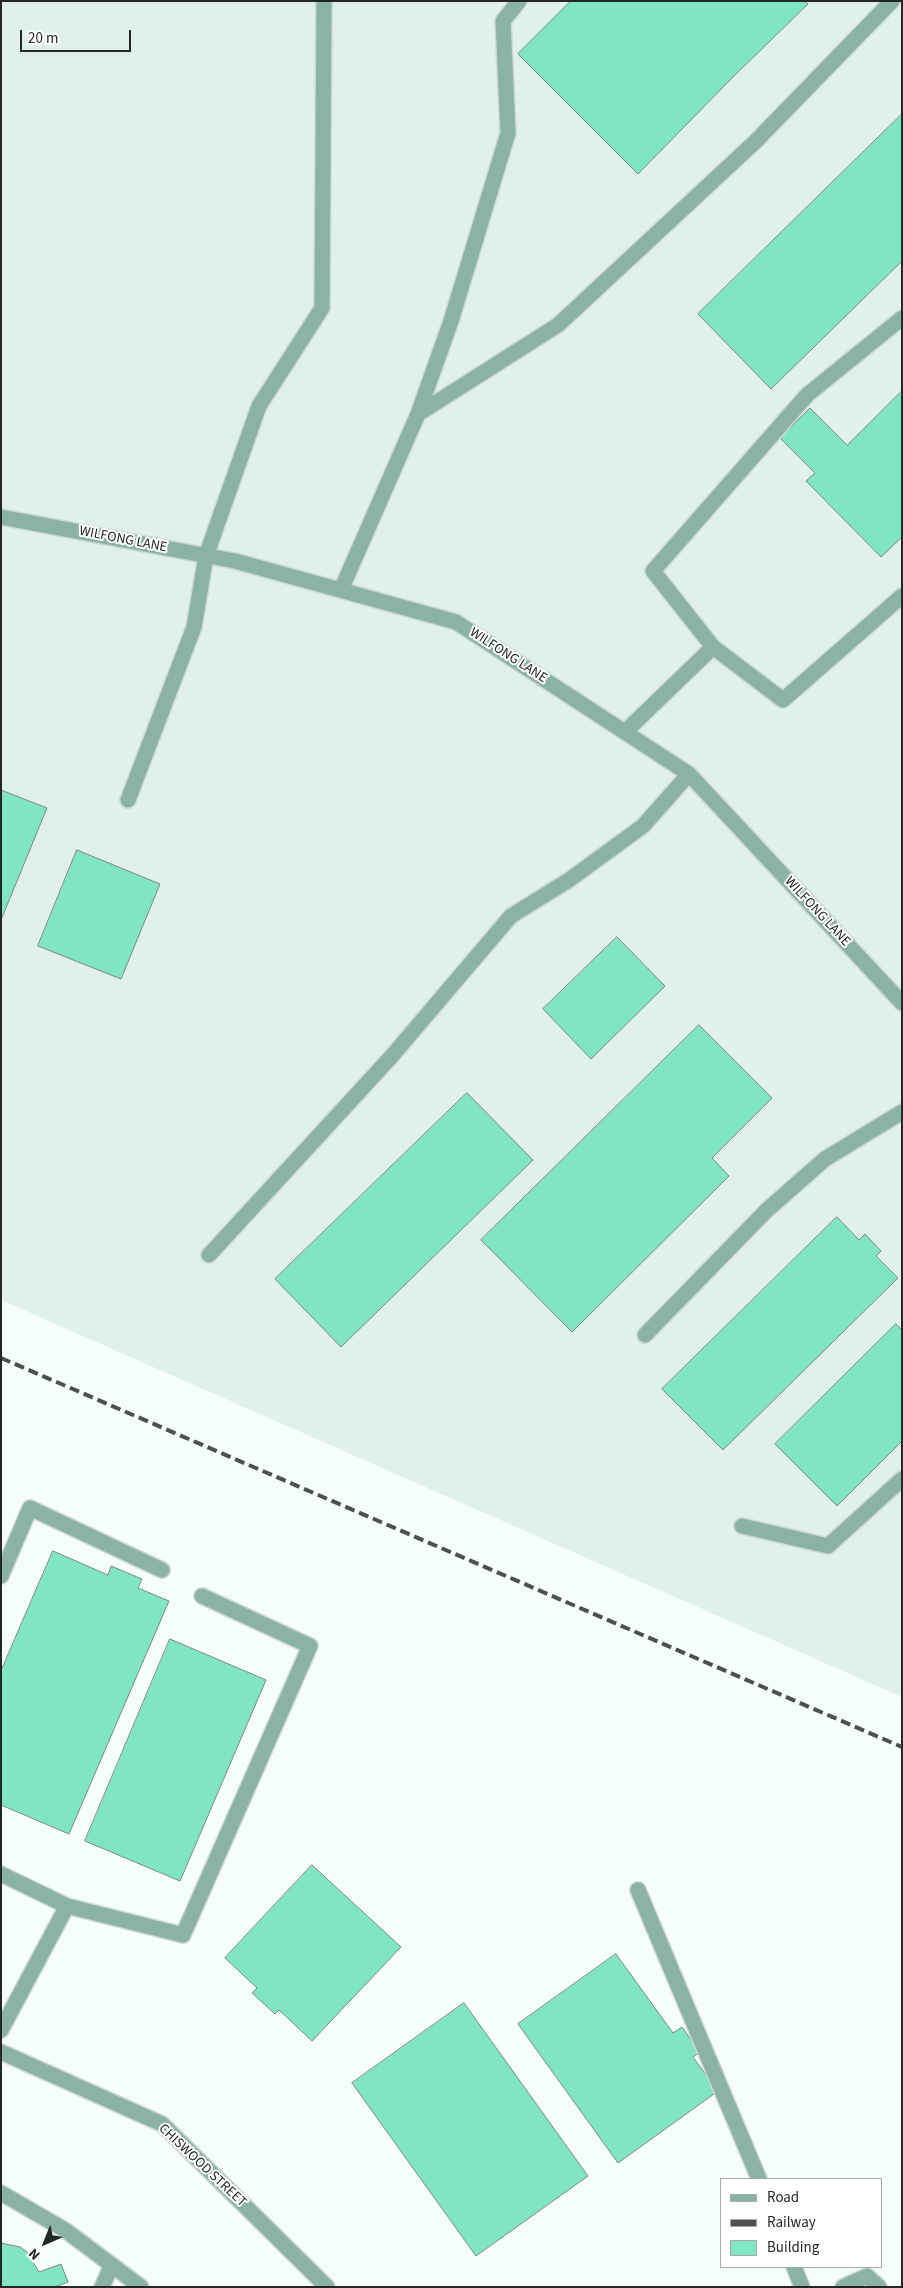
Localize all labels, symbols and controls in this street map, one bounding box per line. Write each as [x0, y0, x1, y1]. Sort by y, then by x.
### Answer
scale bar [22, 20, 134, 52]
text: 20 m [28, 28, 58, 49]
street label: WILFONG LANE [78, 523, 168, 557]
street label: WILFONG LANE [466, 625, 550, 687]
street label: WILFONG LANE [781, 874, 853, 950]
street label: CHISWOOD STREET [155, 2121, 249, 2211]
legend [720, 2178, 883, 2268]
text: Road [767, 2187, 799, 2208]
text: Railway [767, 2212, 816, 2233]
north arrow [20, 2218, 70, 2268]
text: Building [767, 2237, 819, 2258]
text: N [24, 2243, 45, 2264]

